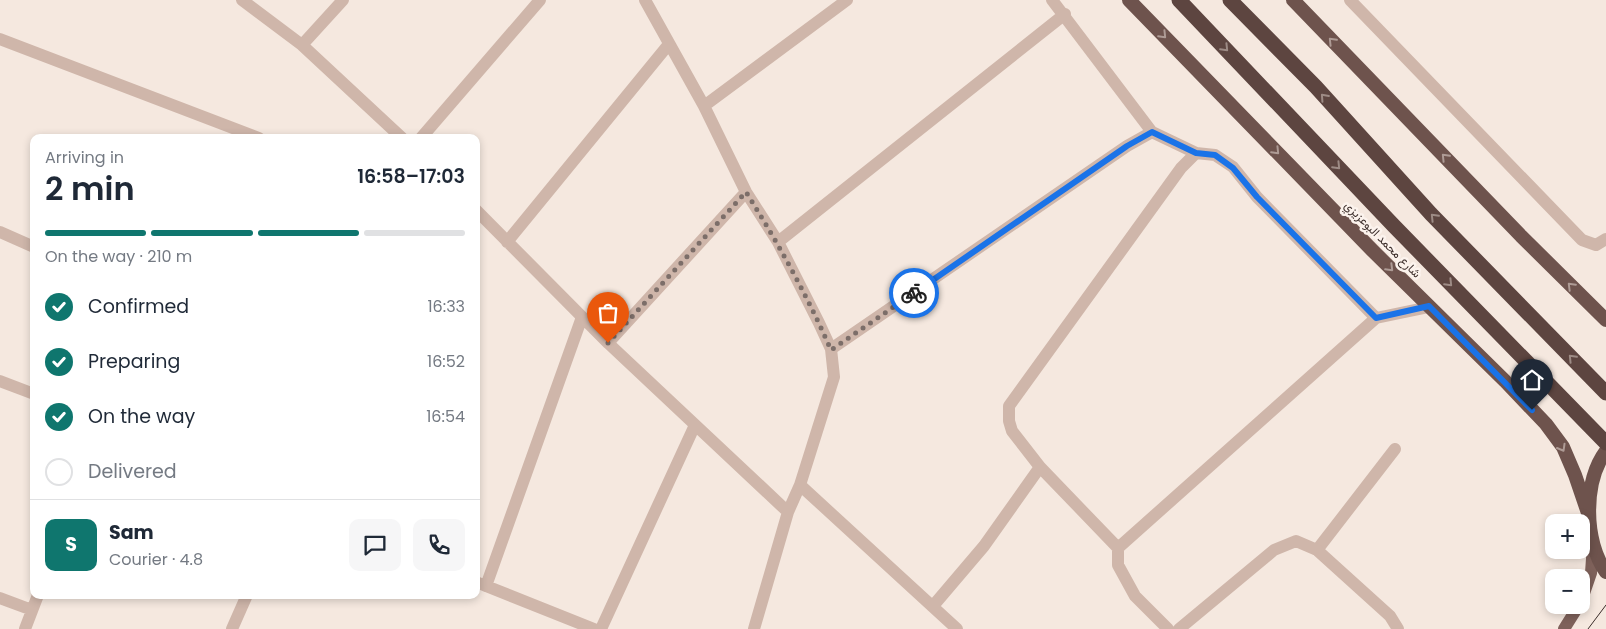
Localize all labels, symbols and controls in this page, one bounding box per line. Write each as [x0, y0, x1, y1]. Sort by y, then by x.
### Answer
one-way arrow [1157, 29, 1166, 38]
one-way arrow [1329, 37, 1338, 46]
one-way arrow [1219, 42, 1228, 51]
one-way arrow [1321, 93, 1330, 102]
text: Arriving in [45, 146, 124, 169]
one-way arrow [1270, 146, 1279, 155]
one-way arrow [1442, 154, 1451, 163]
one-way arrow [1331, 160, 1340, 169]
text: 16:58–17:03 [357, 163, 465, 190]
text: 2 min [45, 166, 135, 211]
street label: شارع محمد البوعزيزي [1339, 197, 1425, 283]
one-way arrow [1431, 214, 1440, 223]
text: On the way · 210 m [45, 245, 192, 268]
one-way arrow [1384, 262, 1393, 271]
courier [889, 268, 939, 318]
one-way arrow [1444, 277, 1453, 286]
icon: bike [900, 279, 928, 307]
one-way arrow [1567, 283, 1576, 292]
pin [587, 292, 629, 343]
icon: check [45, 293, 73, 321]
text: Confirmed [88, 293, 189, 320]
text: 16:33 [427, 295, 465, 318]
icon: bag [594, 299, 622, 327]
icon: check [45, 348, 73, 376]
text: Preparing [88, 348, 180, 375]
text: 16:52 [427, 350, 465, 373]
one-way arrow [1569, 355, 1578, 364]
pin [1511, 359, 1553, 410]
icon: home [1518, 366, 1546, 394]
icon: check [45, 403, 73, 431]
text: On the way [88, 403, 195, 430]
text: 16:54 [426, 405, 465, 428]
one-way arrow [1556, 442, 1566, 451]
text: Delivered [88, 458, 177, 485]
map controls [1545, 514, 1590, 614]
button: + [1545, 514, 1590, 559]
text: Sam [109, 519, 154, 546]
button: chat [349, 519, 401, 571]
button: phone [413, 519, 465, 571]
text: S [65, 531, 77, 558]
text: Courier · 4.8 [109, 548, 203, 571]
button: − [1545, 569, 1590, 614]

